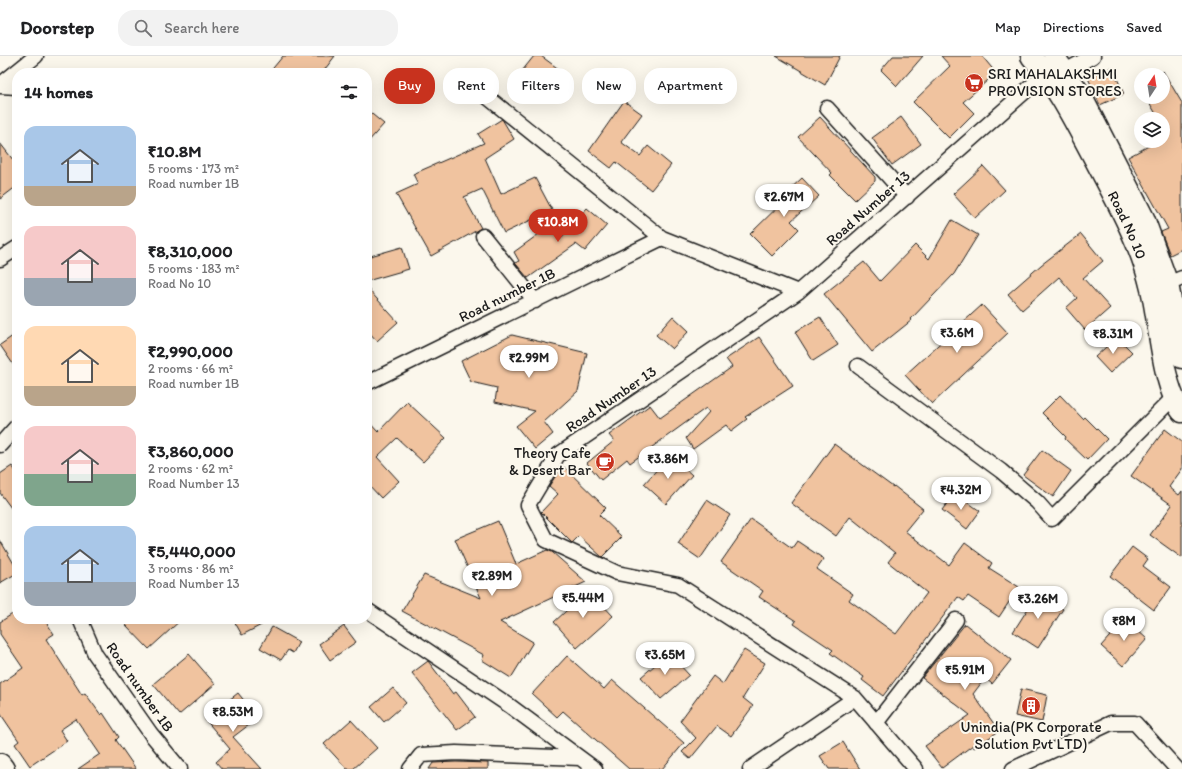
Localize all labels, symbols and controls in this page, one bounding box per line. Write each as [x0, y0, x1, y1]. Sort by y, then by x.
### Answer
search box [118, 10, 398, 46]
text: Doorstep [20, 16, 94, 39]
icon: search [132, 17, 154, 39]
text: Search here [164, 19, 240, 37]
text: Map [995, 19, 1021, 36]
text: Directions [1043, 19, 1104, 36]
text: Saved [1126, 19, 1162, 36]
place label: SRI MAHALAKSHMI PROVISION STORES [988, 65, 1122, 100]
chip: Buy [384, 68, 435, 104]
chip: Rent [443, 68, 499, 104]
chip: Filters [507, 68, 574, 104]
chip: New [582, 68, 636, 104]
chip: Apartment [644, 68, 737, 104]
north arrow [1134, 68, 1170, 104]
map controls [1134, 68, 1170, 148]
supermarket icon: SRI MAHALAKSHMI PROVISION STORES [963, 72, 985, 94]
icon: filters [338, 81, 360, 103]
text: 14 homes [24, 82, 93, 102]
button: layers [1134, 112, 1170, 148]
text: ₹10.8M [148, 141, 202, 161]
icon: home [56, 142, 104, 190]
text: 5 rooms · 173 m² [148, 161, 239, 176]
street label: Road Number 13 [822, 167, 914, 249]
text: Road number 1B [148, 176, 239, 191]
pin: ₹2.67M [751, 184, 817, 218]
street label: Road No 10 [1104, 188, 1150, 262]
text: ₹2.67M [764, 189, 804, 204]
pin: ₹10.8M [525, 209, 591, 243]
text: ₹10.8M [538, 214, 578, 229]
text: ₹8,310,000 [148, 241, 233, 261]
icon: home [56, 242, 104, 290]
text: 5 rooms · 183 m² [148, 261, 240, 276]
street label: Road number 1B [456, 264, 559, 326]
text: Road No 10 [148, 276, 211, 291]
pin: ₹3.6M [929, 320, 985, 354]
pin: ₹8.31M [1080, 321, 1146, 355]
text: ₹3.6M [940, 325, 974, 340]
text: ₹8.31M [1093, 326, 1133, 341]
text: ₹2,990,000 [148, 341, 233, 361]
icon: home [56, 342, 104, 390]
pin: ₹2.99M [496, 345, 562, 379]
text: ₹2.99M [509, 350, 549, 365]
text: 2 rooms · 66 m² [148, 361, 233, 376]
street label: Road Number 13 [562, 362, 660, 436]
text: Road number 1B [148, 376, 239, 391]
text: ₹3,860,000 [148, 441, 234, 461]
icon: home [56, 442, 104, 490]
place label: Theory Cafe & Desert Bar [509, 444, 591, 479]
pin: ₹3.86M [635, 446, 701, 480]
cafe icon: Theory Cafe & Desert Bar [594, 451, 616, 473]
text: ₹3.86M [648, 451, 688, 466]
text: 2 rooms · 62 m² [148, 461, 233, 476]
text: Road Number 13 [148, 476, 240, 491]
pin: ₹4.32M [928, 477, 994, 511]
text: ₹4.32M [940, 482, 982, 497]
text: ₹5,440,000 [148, 541, 236, 561]
icon: home [56, 542, 104, 590]
text: 3 rooms · 86 m² [148, 561, 234, 576]
pin: ₹2.89M [459, 563, 525, 597]
text: ₹2.89M [472, 568, 512, 583]
text: Road Number 13 [148, 576, 240, 591]
pin: ₹5.44M [550, 585, 616, 619]
pin: ₹3.26M [1005, 586, 1071, 620]
text: ₹5.44M [562, 590, 604, 605]
text: ₹3.26M [1018, 591, 1058, 606]
pin: ₹8M [1105, 608, 1143, 642]
text: ₹8M [1112, 613, 1136, 628]
street label: Road number 1B [102, 639, 178, 736]
pin: ₹3.65M [632, 642, 698, 676]
text: ₹3.65M [645, 647, 685, 662]
pin: ₹5.91M [932, 657, 998, 691]
text: ₹5.91M [945, 662, 985, 677]
building icon: Unindia(PK Corporate Solution Pvt LTD) [1020, 695, 1042, 717]
pin: ₹8.53M [200, 699, 266, 733]
text: ₹8.53M [213, 704, 253, 719]
place label: Unindia(PK Corporate Solution Pvt LTD) [960, 718, 1102, 753]

